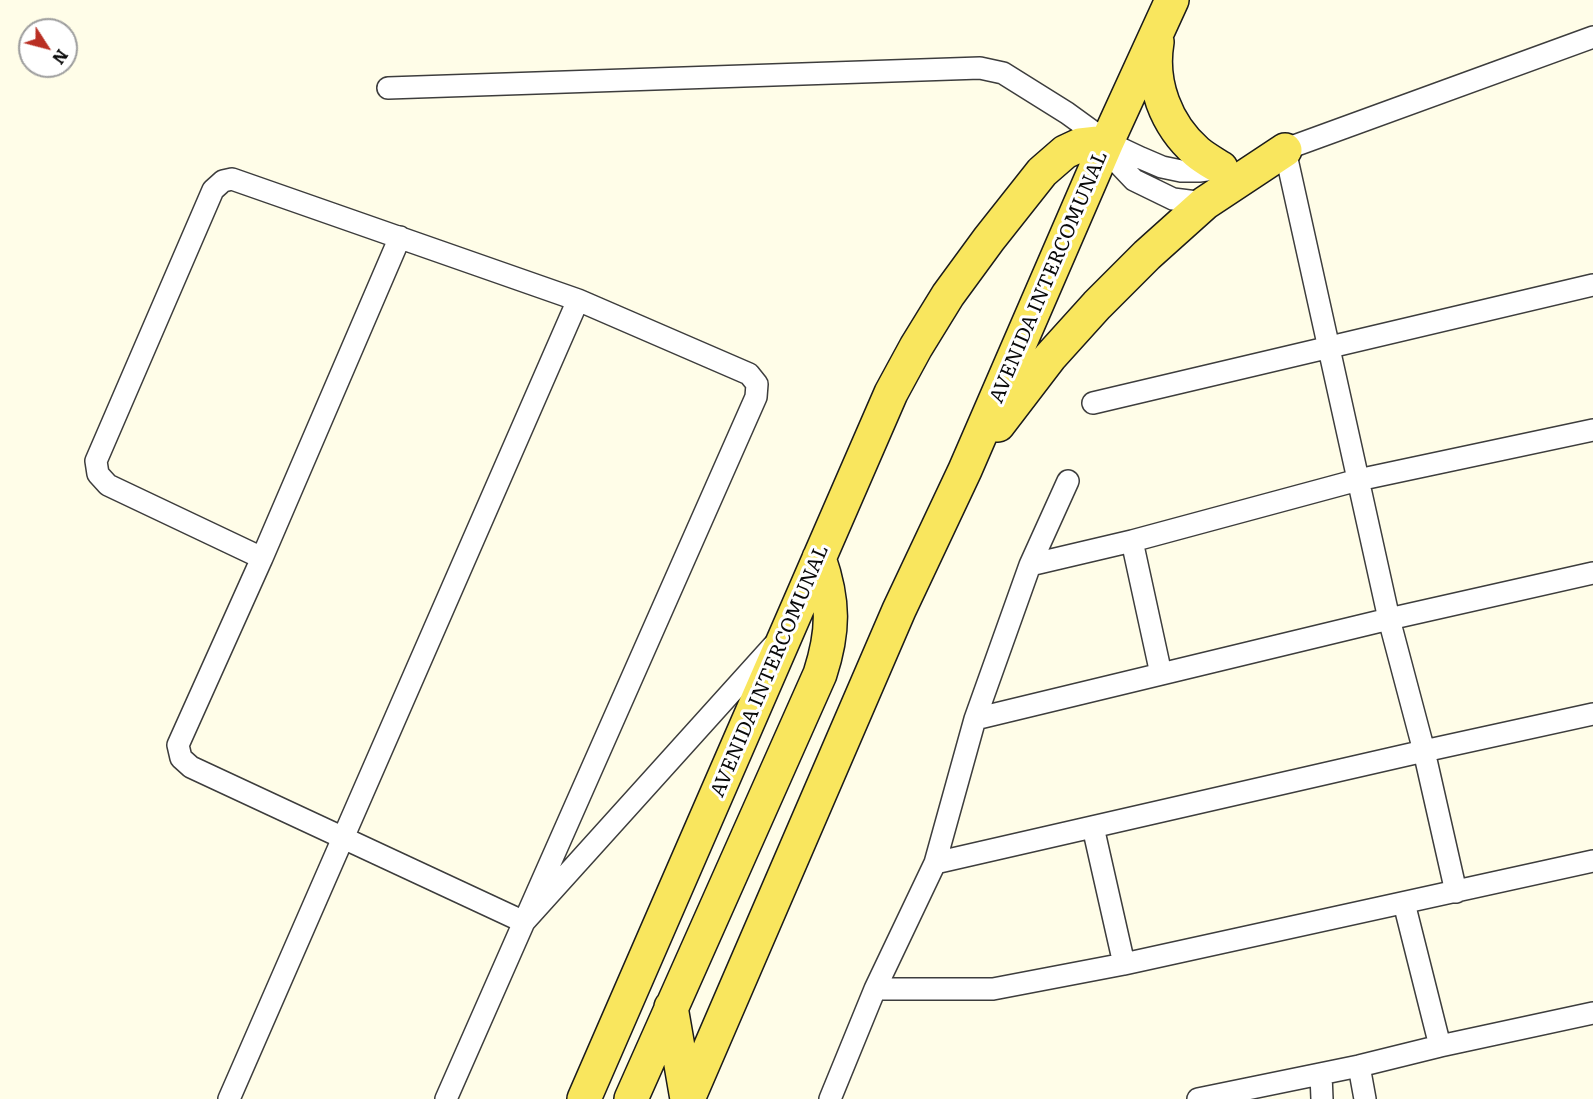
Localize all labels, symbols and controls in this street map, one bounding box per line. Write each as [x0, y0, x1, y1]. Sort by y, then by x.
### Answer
north arrow [18, 18, 78, 78]
text: N [47, 45, 75, 70]
street label: AVENIDA INTERCOMUNAL [985, 147, 1113, 407]
street label: AVENIDA INTERCOMUNAL [706, 541, 834, 801]

